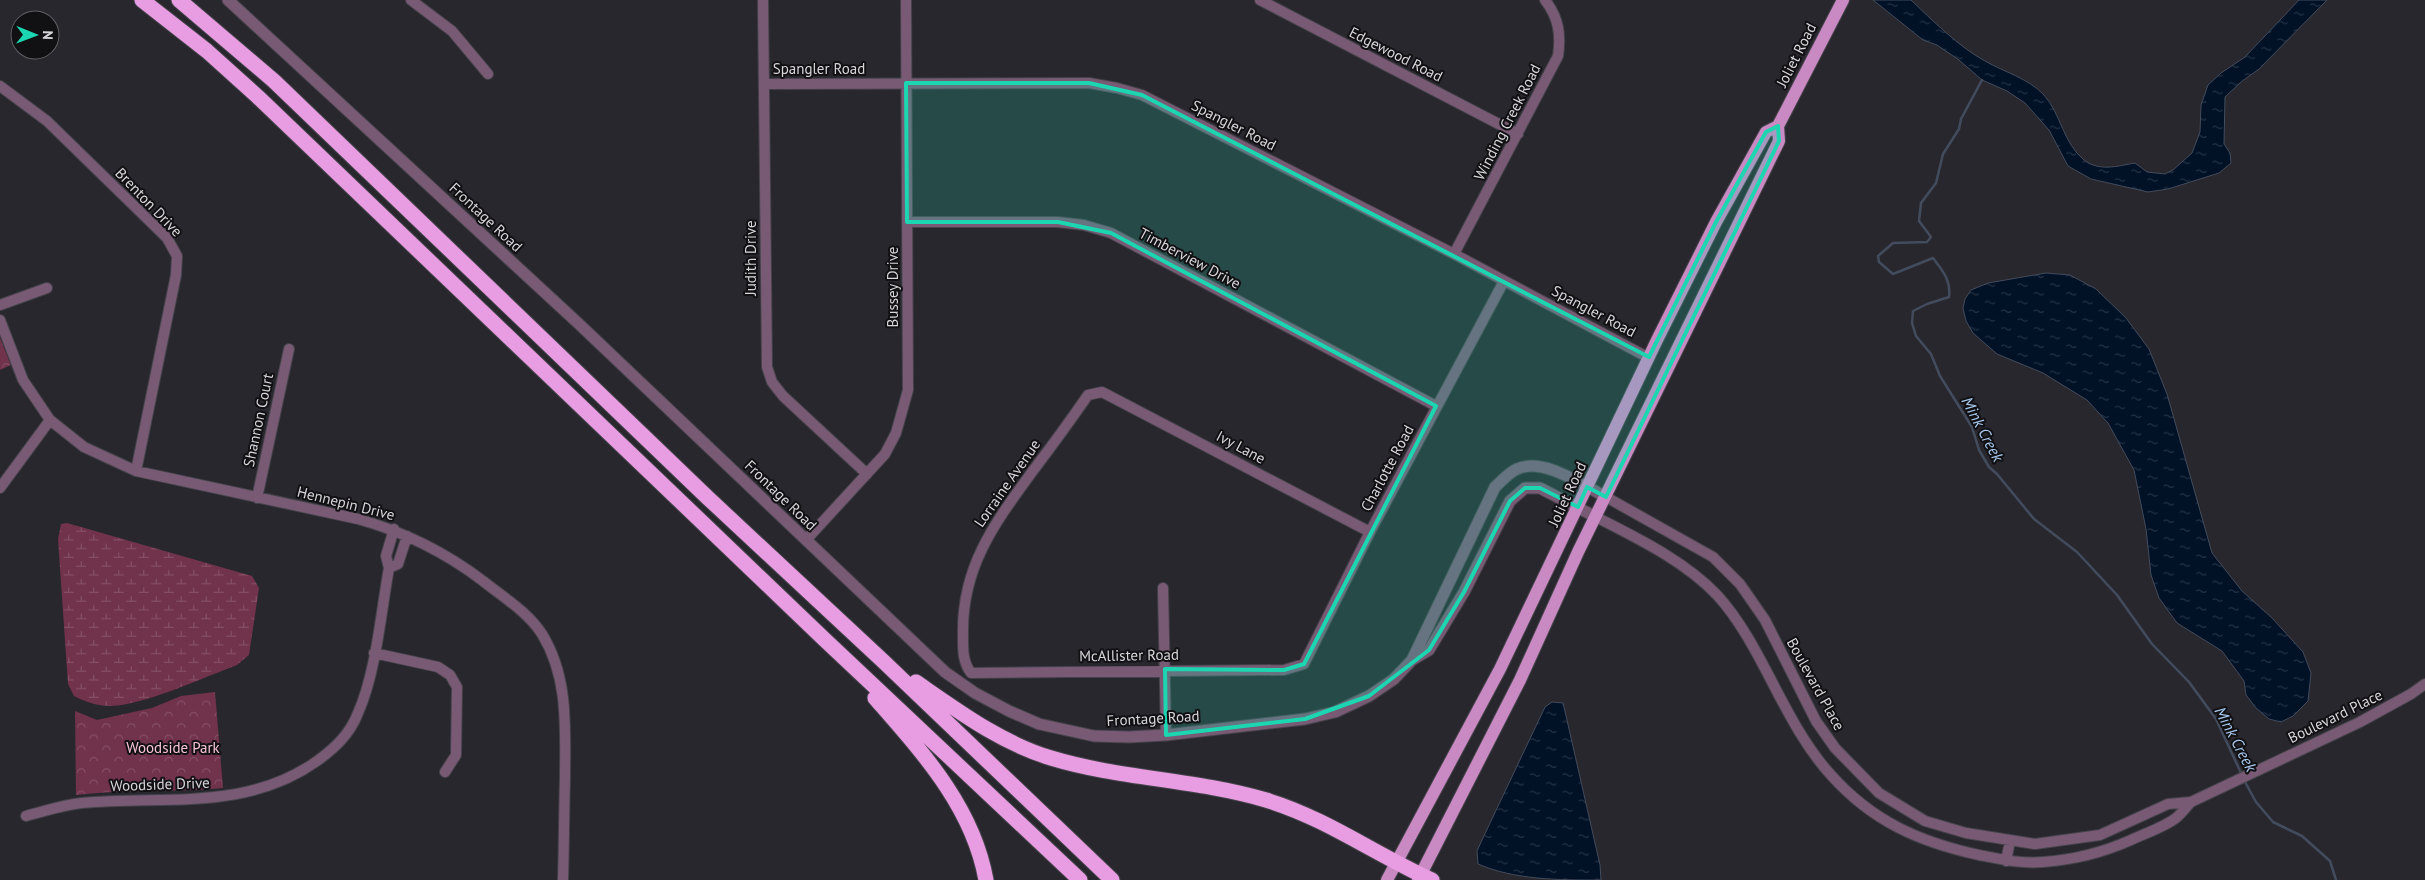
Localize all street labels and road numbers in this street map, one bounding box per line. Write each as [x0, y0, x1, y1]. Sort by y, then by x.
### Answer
street label: Joliet Road [1771, 20, 1820, 91]
street label: Edgewood Road [1346, 22, 1446, 86]
street label: Spangler Road [773, 59, 865, 78]
street label: Winding Creek Road [1469, 61, 1545, 183]
street label: Spangler Road [1188, 96, 1280, 154]
street label: Brenton Drive [111, 164, 187, 240]
street label: Frontage Road [445, 178, 527, 256]
street label: Judith Drive [741, 220, 760, 297]
street label: Timberview Drive [1136, 223, 1244, 293]
street label: Bussey Drive [883, 247, 902, 327]
street label: Spangler Road [1549, 281, 1639, 341]
street label: Shannon Court [239, 372, 277, 468]
street label: Charlotte Road [1356, 422, 1418, 514]
street label: Ivy Lane [1213, 426, 1269, 468]
street label: Lorraine Avenue [970, 435, 1044, 531]
street label: Frontage Road [741, 456, 821, 534]
street label: Joliet Road [1543, 459, 1590, 530]
street label: Hennepin Drive [295, 482, 397, 524]
street label: Boulevard Place [1783, 635, 1849, 733]
street label: McAllister Road [1079, 645, 1179, 665]
street label: Boulevard Place [2285, 685, 2385, 747]
street label: Frontage Road [1106, 706, 1200, 730]
street label: Woodside Drive [110, 773, 210, 795]

